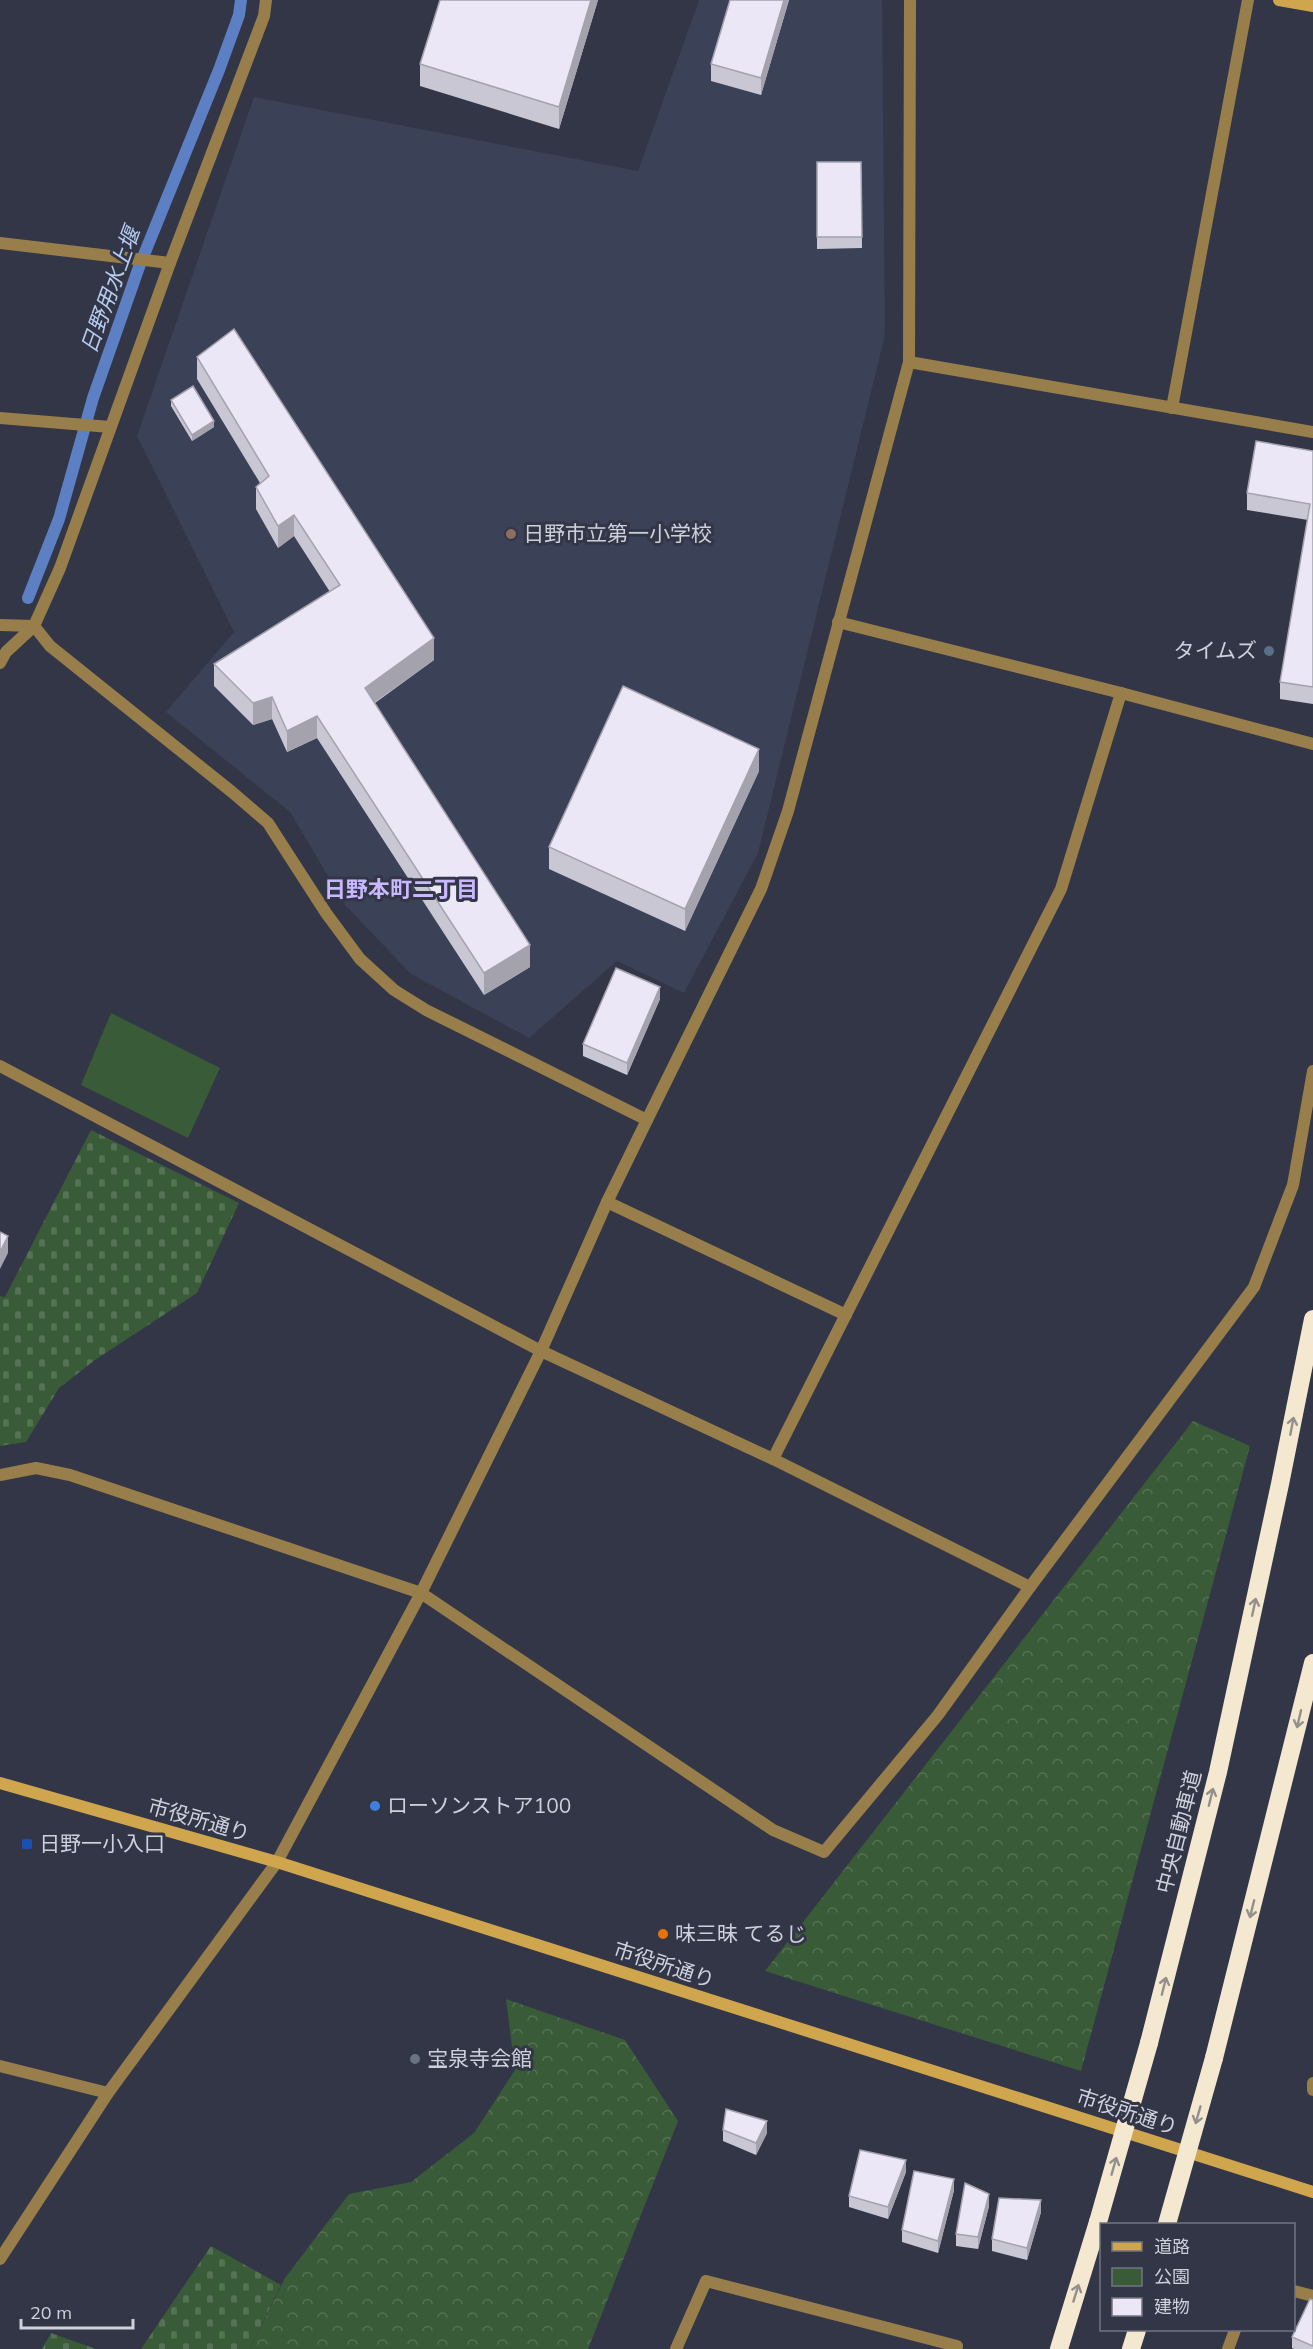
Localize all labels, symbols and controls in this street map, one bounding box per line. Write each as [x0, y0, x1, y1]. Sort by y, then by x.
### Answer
water label: 日野用水上堰 [74, 219, 147, 357]
place label: 日野市立第一小学校 [523, 520, 712, 546]
marker: 日野市立第一小学校 [504, 527, 518, 541]
place label: タイムズ [1173, 637, 1257, 663]
marker: タイムズ [1262, 644, 1276, 658]
district label: 日野本町二丁目 [324, 875, 478, 903]
one-way arrow [1287, 1417, 1298, 1437]
one-way arrow [1248, 1597, 1260, 1616]
one-way arrow [1293, 1710, 1305, 1729]
street label: 中央自動車道 [1150, 1767, 1206, 1896]
one-way arrow [1206, 1788, 1218, 1807]
street label: 市役所通り [145, 1792, 253, 1846]
place label: ローソンストア100 [387, 1792, 571, 1818]
marker: ローソンストア100 [368, 1799, 382, 1813]
place label: 日野一小入口 [39, 1830, 165, 1856]
marker: 日野一小入口 [20, 1837, 34, 1851]
one-way arrow [1246, 1899, 1258, 1918]
place label: 味三昧 てるじ [675, 1920, 806, 1946]
marker: 味三昧 てるじ [656, 1927, 670, 1941]
street label: 市役所通り [610, 1935, 718, 1993]
one-way arrow [1158, 1977, 1170, 1996]
place label: 宝泉寺会館 [427, 2045, 532, 2071]
marker: 宝泉寺会館 [408, 2052, 422, 2066]
street label: 市役所通り [1073, 2082, 1181, 2140]
one-way arrow [1192, 2105, 1203, 2124]
one-way arrow [1109, 2157, 1120, 2176]
legend [1100, 2223, 1295, 2331]
text: 道路 [1154, 2235, 1190, 2258]
text: 公園 [1154, 2265, 1190, 2288]
one-way arrow [1071, 2284, 1082, 2303]
scale bar [21, 2292, 134, 2330]
text: 建物 [1154, 2295, 1190, 2318]
text: 20 m [30, 2301, 72, 2324]

